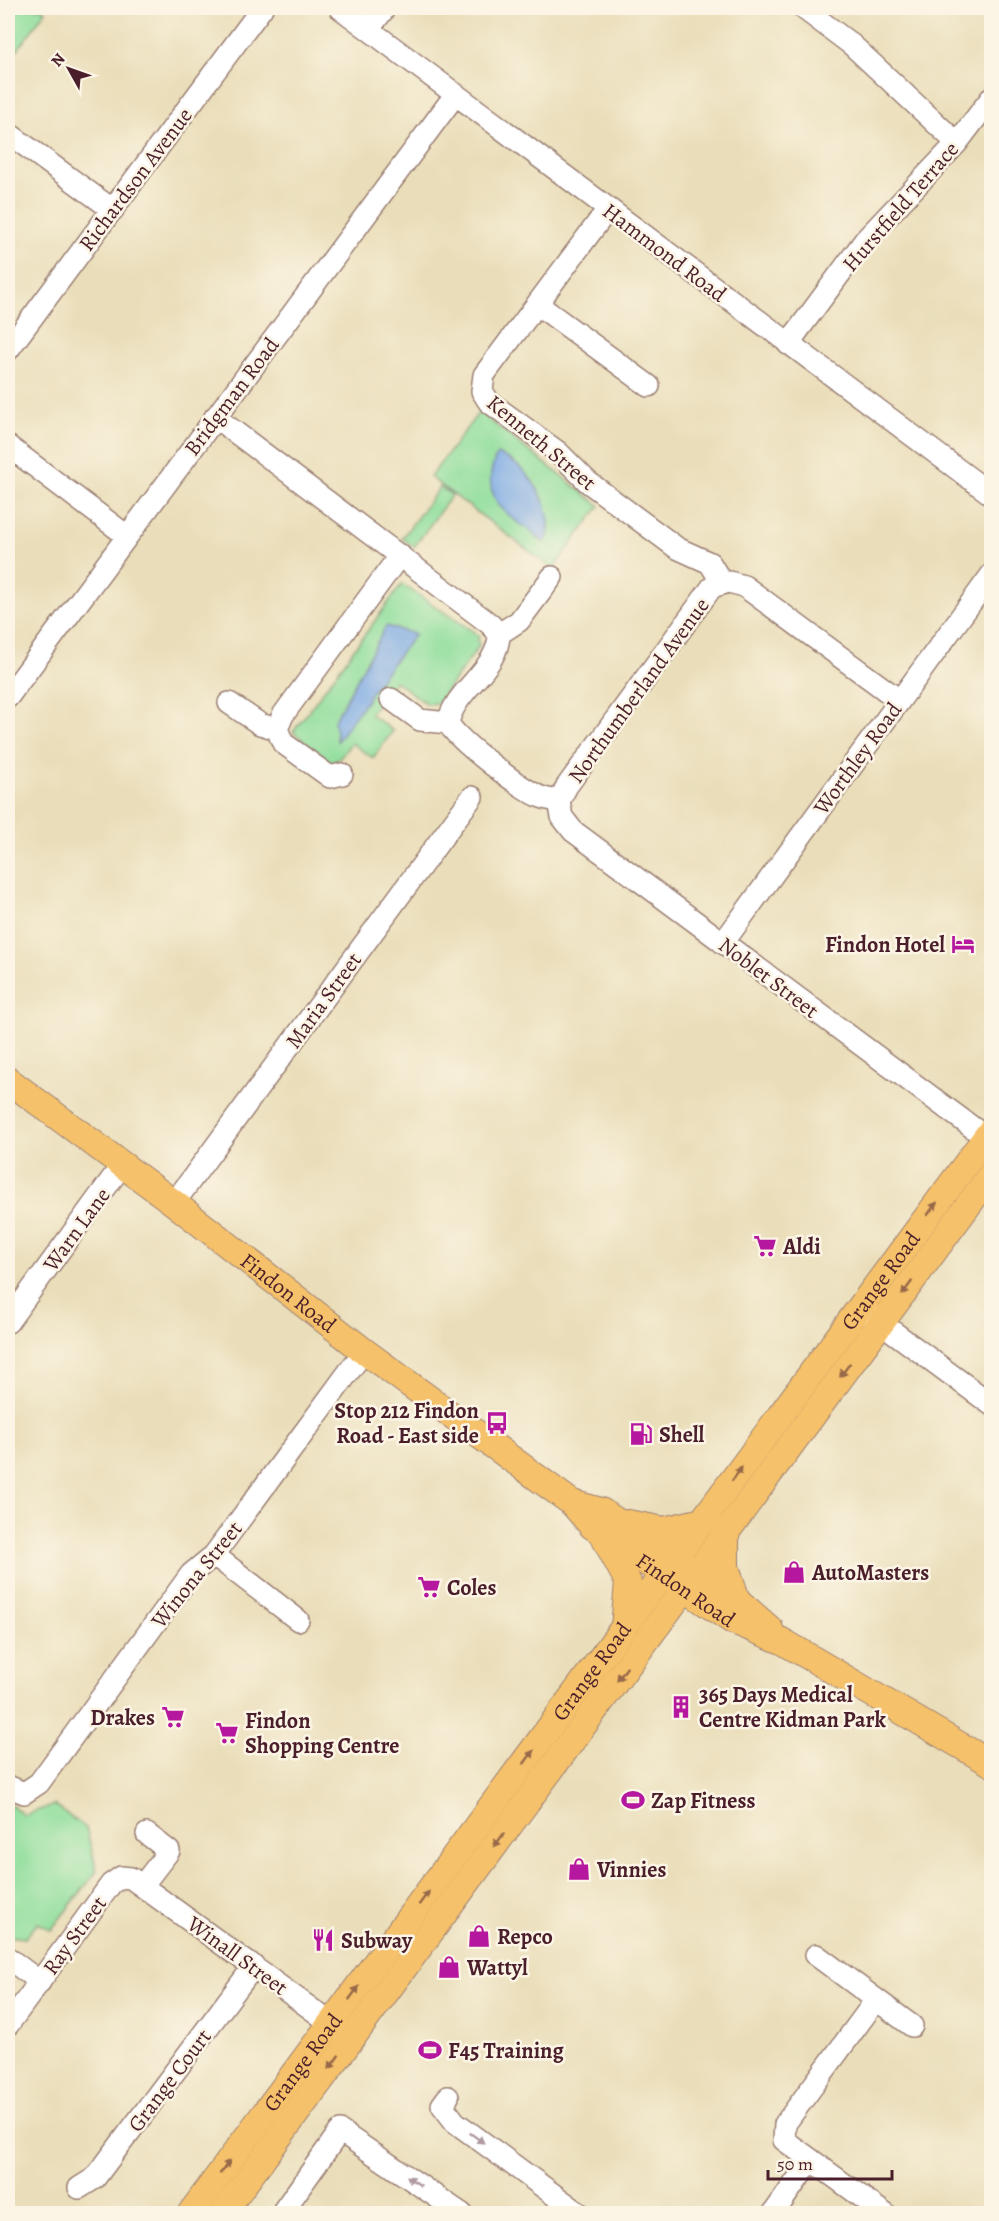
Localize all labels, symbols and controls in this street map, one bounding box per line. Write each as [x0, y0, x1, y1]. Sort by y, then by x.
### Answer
north arrow [39, 39, 99, 99]
text: N [46, 48, 71, 72]
street label: Richardson Avenue [72, 102, 200, 258]
street label: Hurstfield Terrace [836, 135, 966, 278]
street label: Hammond Road [596, 196, 733, 309]
street label: Bridgman Road [177, 331, 286, 462]
street label: Kenneth Street [480, 388, 602, 497]
street label: Northumberland Avenue [561, 592, 716, 790]
street label: Worthley Road [806, 696, 909, 822]
street label: Noblet Street [712, 930, 825, 1025]
place label: Findon Hotel [825, 930, 945, 960]
hotel icon: Findon Hotel [950, 931, 976, 957]
street label: Maria Street [279, 946, 369, 1055]
street label: Warn Lane [36, 1181, 117, 1279]
one-way arrow [926, 1201, 938, 1217]
street label: Grange Road [834, 1225, 928, 1336]
place label: Aldi [782, 1232, 821, 1262]
supermarket icon: Aldi [752, 1233, 778, 1259]
street label: Findon Road [234, 1246, 342, 1340]
one-way arrow [901, 1279, 913, 1295]
one-way arrow [840, 1363, 852, 1378]
place label: Stop 212 Findon Road - East side [334, 1396, 479, 1451]
bus stop icon: Stop 212 Findon Road - East side [484, 1410, 510, 1436]
place label: Shell [659, 1420, 705, 1450]
fuel station icon: Shell [628, 1421, 654, 1447]
one-way arrow [731, 1467, 743, 1483]
street label: Winona Street [144, 1515, 249, 1635]
street label: Findon Road [630, 1546, 741, 1635]
place label: AutoMasters [811, 1558, 929, 1588]
shop icon: AutoMasters [781, 1559, 807, 1585]
place label: Coles [447, 1573, 497, 1603]
supermarket icon: Coles [416, 1574, 442, 1600]
street label: Grange Road [546, 1616, 639, 1727]
one-way arrow [616, 1665, 628, 1681]
place label: 365 Days Medical Centre Kidman Park [699, 1680, 886, 1735]
building icon: 365 Days Medical Centre Kidman Park [668, 1694, 694, 1720]
place label: Drakes [90, 1703, 155, 1733]
supermarket icon: Drakes [160, 1704, 186, 1730]
place label: Findon Shopping Centre [245, 1706, 400, 1761]
supermarket icon: Findon Shopping Centre [214, 1720, 240, 1746]
one-way arrow [522, 1750, 534, 1765]
place label: Zap Fitness [651, 1786, 756, 1816]
sports icon: Zap Fitness [620, 1787, 646, 1813]
one-way arrow [493, 1832, 505, 1848]
place label: Vinnies [596, 1855, 666, 1885]
shop icon: Vinnies [566, 1856, 592, 1882]
street label: Ray Street [36, 1890, 114, 1981]
one-way arrow [418, 1890, 430, 1905]
street label: Winall Street [180, 1909, 294, 2002]
place label: Repco [497, 1922, 553, 1952]
shop icon: Repco [466, 1923, 492, 1949]
place label: Subway [341, 1926, 413, 1956]
restaurant icon: Subway [310, 1927, 336, 1953]
place label: Wattyl [466, 1953, 528, 1983]
shop icon: Wattyl [436, 1954, 462, 1980]
one-way arrow [347, 1985, 360, 2001]
street label: Grange Road [257, 2007, 350, 2118]
street label: Grange Court [121, 2023, 218, 2138]
place label: F45 Training [448, 2036, 564, 2066]
sports icon: F45 Training [417, 2037, 443, 2063]
one-way arrow [328, 2054, 340, 2070]
one-way arrow [469, 2132, 485, 2144]
scale bar [768, 2143, 892, 2181]
text: 50 m [777, 2152, 813, 2176]
one-way arrow [219, 2159, 231, 2175]
one-way arrow [406, 2175, 422, 2187]

